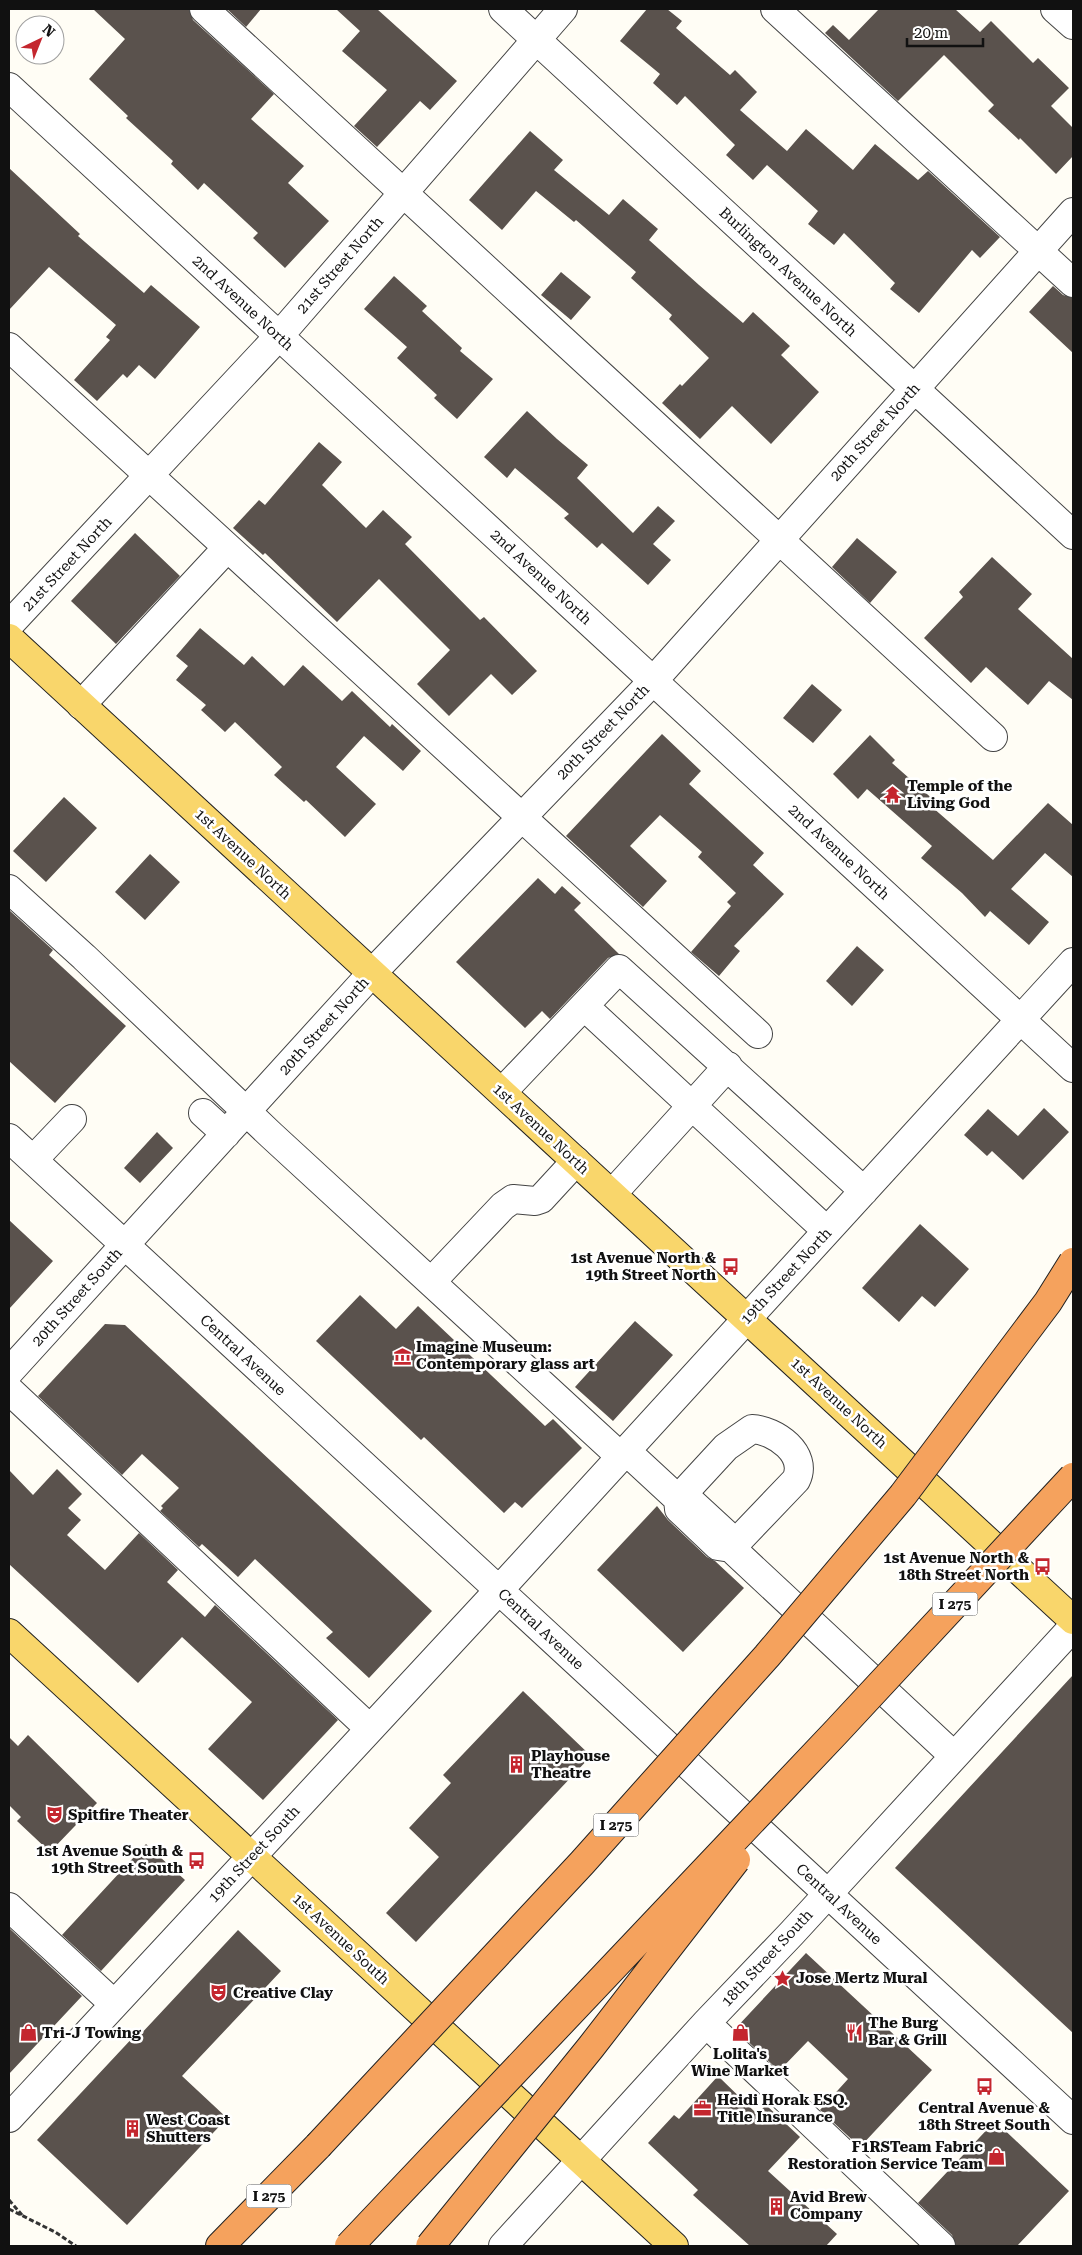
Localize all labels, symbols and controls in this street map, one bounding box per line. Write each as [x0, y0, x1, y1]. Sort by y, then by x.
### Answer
north arrow [15, 15, 65, 65]
scale bar [907, 15, 983, 47]
text: N [39, 21, 58, 40]
text: 20 m [914, 24, 949, 42]
street label: Burlington Avenue North [715, 203, 861, 341]
street label: 21st Street North [293, 213, 387, 317]
street label: 2nd Avenue North [189, 251, 298, 355]
street label: 20th Street North [826, 379, 924, 485]
street label: 21st Street North [19, 513, 116, 615]
street label: 2nd Avenue North [487, 525, 596, 629]
street label: 20th Street North [553, 680, 653, 783]
place label: Temple of the Living God [907, 777, 1013, 812]
temple icon: Temple of the Living God [883, 785, 903, 805]
street label: 2nd Avenue North [785, 800, 894, 904]
street label: 1st Avenue North [191, 805, 295, 903]
street label: 20th Street North [275, 973, 373, 1079]
street label: 1st Avenue North [489, 1080, 593, 1178]
street label: 19th Street North [737, 1224, 836, 1328]
street label: 20th Street South [28, 1244, 126, 1350]
place label: 1st Avenue North & 19th Street North [570, 1249, 716, 1284]
bus stop icon: 1st Avenue North & 19th Street North [720, 1257, 740, 1277]
street label: Central Avenue [196, 1311, 290, 1399]
place label: Imagine Museum: Contemporary glass art [416, 1338, 595, 1373]
museum icon: Imagine Museum: Contemporary glass art [392, 1346, 412, 1366]
street label: 1st Avenue North [787, 1354, 891, 1452]
place label: 1st Avenue North & 18th Street North [883, 1549, 1029, 1584]
bus stop icon: 1st Avenue North & 18th Street North [1033, 1557, 1053, 1577]
street label: Central Avenue [494, 1585, 588, 1673]
road number: I 275 [932, 1592, 978, 1616]
place label: Playhouse Theatre [531, 1747, 610, 1782]
building icon: Playhouse Theatre [507, 1755, 527, 1775]
street label: 19th Street South [204, 1802, 304, 1906]
theatre icon: Spitfire Theater [44, 1805, 64, 1825]
place label: Spitfire Theater [68, 1806, 189, 1824]
road number: I 275 [594, 1814, 638, 1836]
place label: 1st Avenue South & 19th Street South [36, 1842, 183, 1877]
bus stop icon: 1st Avenue South & 19th Street South [187, 1850, 207, 1870]
street label: Central Avenue [792, 1860, 886, 1948]
street label: 1st Avenue South [289, 1889, 393, 1989]
street label: 18th Street South [717, 1906, 817, 2010]
place icon: Jose Mertz Mural [772, 1968, 792, 1988]
place label: Jose Mertz Mural [796, 1969, 927, 1987]
theatre icon: Creative Clay [209, 1983, 229, 2003]
place label: Creative Clay [233, 1984, 333, 2002]
place label: The Burg Bar & Grill [868, 2014, 947, 2049]
restaurant icon: The Burg Bar & Grill [844, 2022, 864, 2042]
shop icon: Tri-J Towing [18, 2023, 38, 2043]
shop icon: Lolita's Wine Market [730, 2023, 750, 2043]
place label: Tri-J Towing [42, 2024, 142, 2042]
place label: Lolita's Wine Market [691, 2045, 789, 2080]
bus stop icon: Central Avenue & 18th Street South [974, 2077, 994, 2097]
place label: Heidi Horak ESQ. Title Insurance [717, 2091, 848, 2126]
office icon: Heidi Horak ESQ. Title Insurance [693, 2099, 713, 2119]
place label: Central Avenue & 18th Street South [918, 2099, 1050, 2134]
place label: West Coast Shutters [146, 2111, 230, 2146]
building icon: West Coast Shutters [122, 2119, 142, 2139]
place label: F1RSTeam Fabric Restoration Service Team [788, 2138, 984, 2173]
shop icon: F1RSTeam Fabric Restoration Service Team [987, 2146, 1007, 2166]
road number: I 275 [246, 2184, 292, 2208]
place label: Avid Brew Company [790, 2188, 867, 2223]
building icon: Avid Brew Company [766, 2196, 786, 2216]

